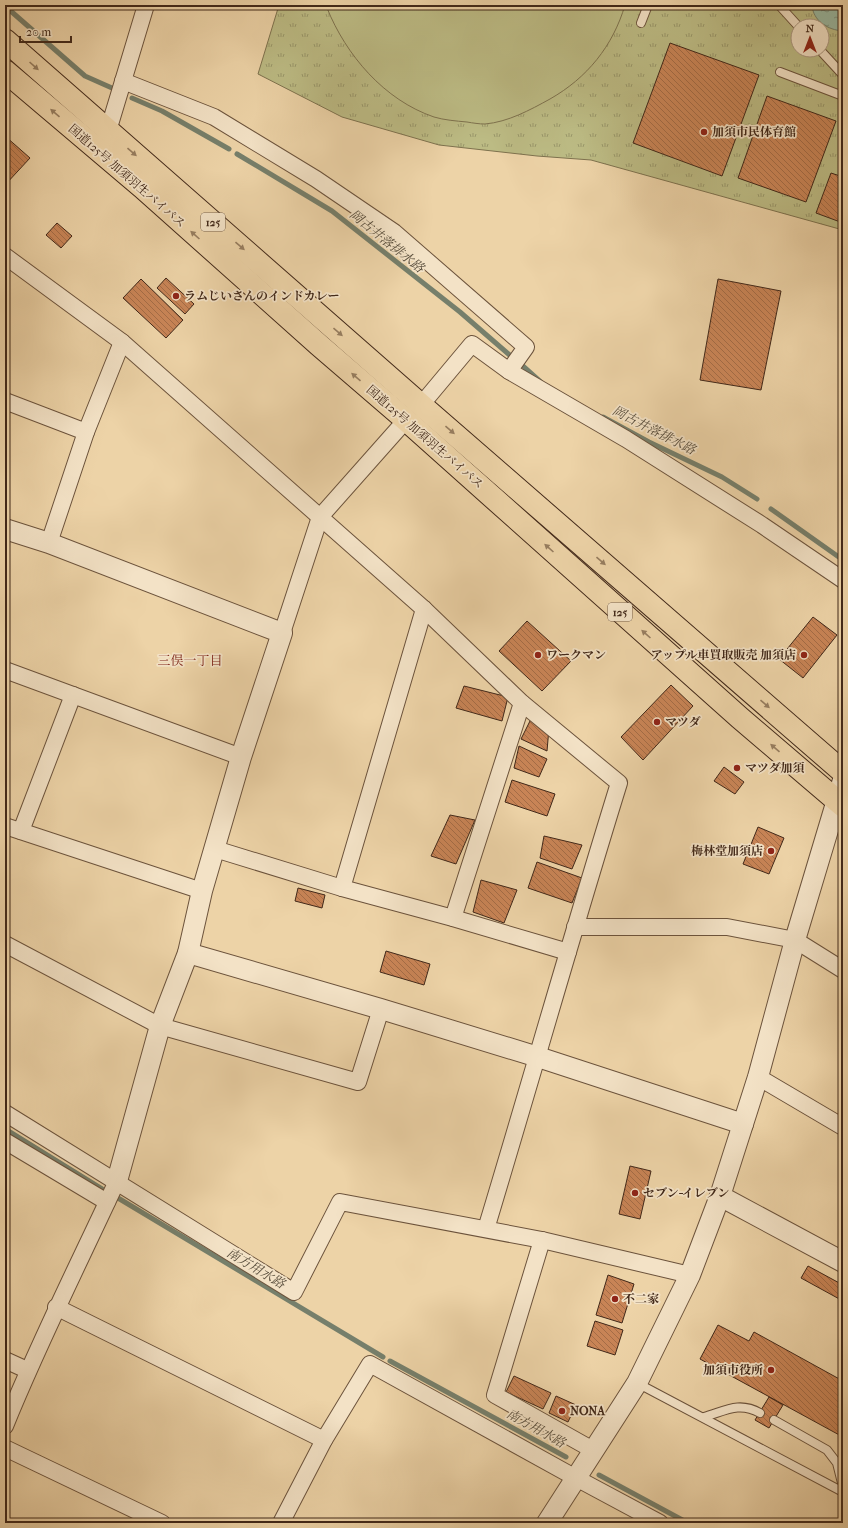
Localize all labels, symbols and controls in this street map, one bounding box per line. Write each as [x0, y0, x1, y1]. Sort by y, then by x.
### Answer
scale bar [20, 18, 71, 44]
north arrow [790, 18, 830, 58]
text: N [806, 22, 815, 35]
text: 20 m [26, 25, 51, 39]
one-way arrow [29, 61, 39, 70]
one-way arrow [50, 109, 59, 118]
street label: 国道125号 加須羽生バイパス [66, 122, 188, 230]
place label: 加須市民体育館 [712, 125, 796, 139]
marker: 加須市民体育館 [699, 127, 709, 137]
one-way arrow [126, 147, 137, 156]
water label: 岡古井落排水路 [347, 207, 428, 276]
road number: 125 [201, 213, 225, 231]
one-way arrow [190, 230, 200, 240]
one-way arrow [235, 242, 245, 251]
place label: ラムじいさんのインドカレー [184, 289, 340, 303]
marker: ラムじいさんのインドカレー [171, 291, 181, 301]
one-way arrow [333, 327, 343, 337]
one-way arrow [350, 372, 361, 381]
street label: 国道125号 加須羽生バイパス [364, 383, 486, 491]
water label: 岡古井落排水路 [610, 403, 699, 458]
one-way arrow [445, 426, 455, 435]
one-way arrow [544, 543, 554, 552]
one-way arrow [596, 557, 606, 566]
road number: 125 [608, 603, 632, 621]
one-way arrow [641, 630, 651, 639]
place label: ワークマン [546, 648, 606, 662]
place label: アップル車買取販売 加須店 [651, 648, 796, 662]
marker: ワークマン [533, 650, 543, 660]
marker: アップル車買取販売 加須店 [799, 650, 809, 660]
district label: 三俣一丁目 [157, 653, 223, 668]
one-way arrow [760, 699, 770, 708]
place label: マツダ [665, 715, 701, 729]
marker: マツダ [652, 717, 662, 727]
one-way arrow [770, 744, 780, 753]
place label: マツダ加須 [745, 761, 805, 775]
marker: マツダ加須 [732, 763, 742, 773]
place label: 梅林堂加須店 [691, 844, 763, 858]
marker: 梅林堂加須店 [766, 846, 776, 856]
place label: セブン-イレブン [643, 1186, 729, 1200]
marker: セブン-イレブン [630, 1188, 640, 1198]
water label: 南方用水路 [224, 1245, 289, 1292]
place label: 不二家 [623, 1292, 659, 1306]
marker: 不二家 [610, 1294, 620, 1304]
place label: 加須市役所 [703, 1363, 763, 1377]
marker: 加須市役所 [766, 1365, 776, 1375]
place label: NONA [570, 1404, 606, 1418]
water label: 南方用水路 [504, 1406, 569, 1451]
marker: NONA [557, 1406, 567, 1416]

